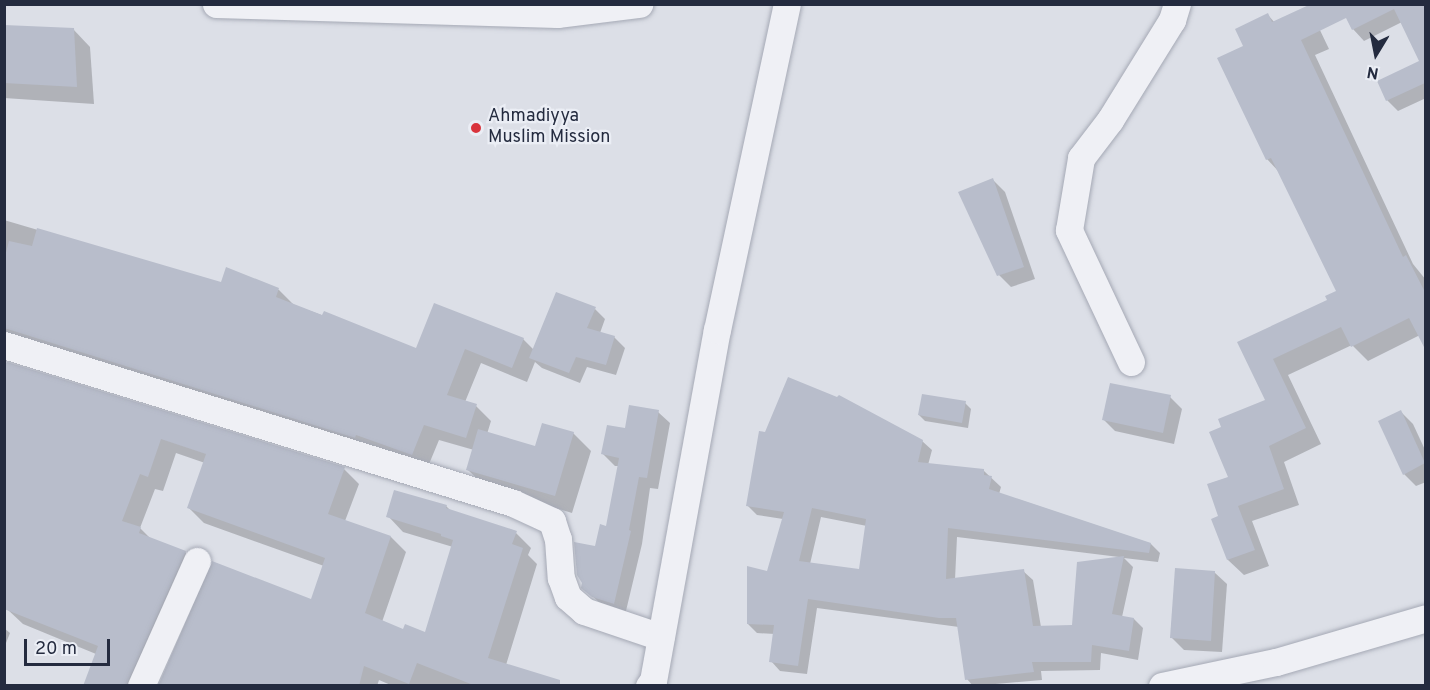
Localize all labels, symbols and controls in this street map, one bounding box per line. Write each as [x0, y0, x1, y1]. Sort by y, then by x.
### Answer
north arrow [1346, 24, 1406, 84]
text: N [1365, 61, 1380, 83]
place label: Ahmadiyya Muslim Mission [488, 107, 610, 150]
marker: Ahmadiyya Muslim Mission [469, 121, 483, 135]
scale bar [27, 627, 112, 665]
text: 20 m [35, 638, 77, 661]

